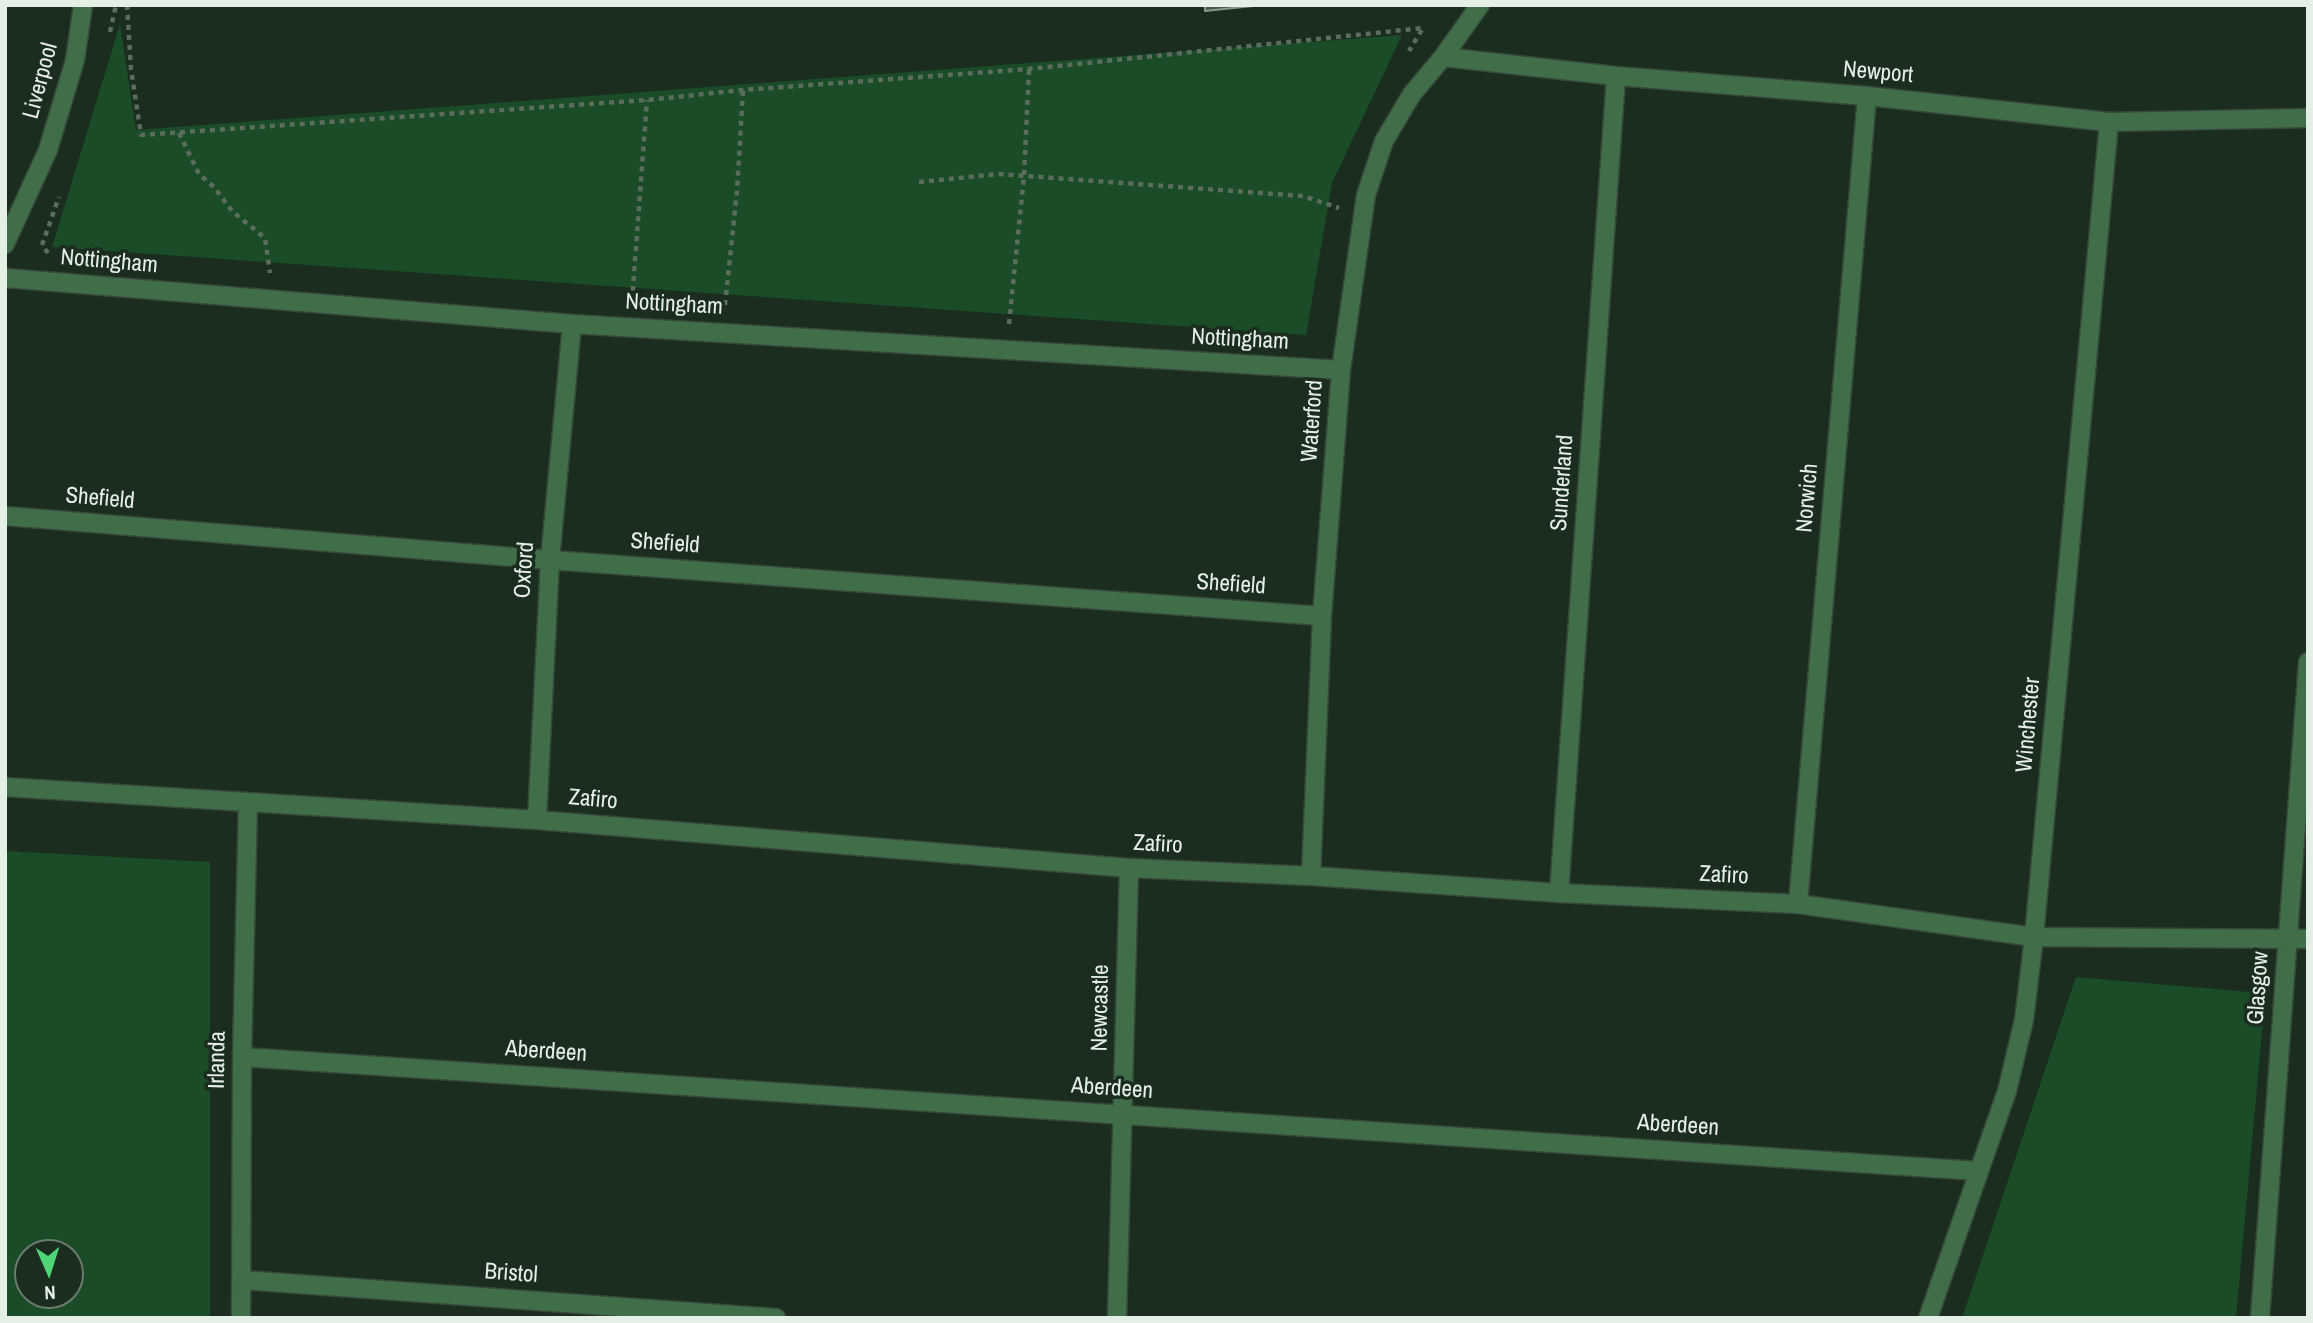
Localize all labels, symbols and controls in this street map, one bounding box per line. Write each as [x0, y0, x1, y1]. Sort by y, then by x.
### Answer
street label: Liverpool [18, 40, 64, 122]
street label: Newport [1842, 56, 1914, 90]
street label: Nottingham [59, 244, 159, 280]
street label: Nottingham [625, 289, 723, 321]
street label: Nottingham [1191, 324, 1289, 356]
street label: Waterford [1296, 379, 1330, 463]
street label: Sunderland [1546, 434, 1580, 532]
street label: Norwich [1791, 462, 1825, 534]
street label: Shefield [64, 482, 136, 516]
street label: Shefield [630, 528, 700, 560]
street label: Oxford [509, 541, 541, 599]
street label: Shefield [1196, 569, 1266, 601]
street label: Winchester [2011, 676, 2047, 774]
street label: Zafiro [567, 784, 619, 816]
street label: Zafiro [1133, 830, 1183, 860]
street label: Zafiro [1699, 861, 1749, 891]
street label: Glasgow [2243, 950, 2275, 1026]
street label: Newcastle [1086, 964, 1116, 1052]
street label: Irlanda [204, 1031, 232, 1089]
street label: Aberdeen [504, 1035, 588, 1069]
street label: Aberdeen [1070, 1072, 1154, 1106]
street label: Aberdeen [1636, 1109, 1720, 1143]
north arrow [14, 1239, 84, 1309]
street label: Bristol [483, 1258, 539, 1290]
text: N [44, 1280, 56, 1306]

